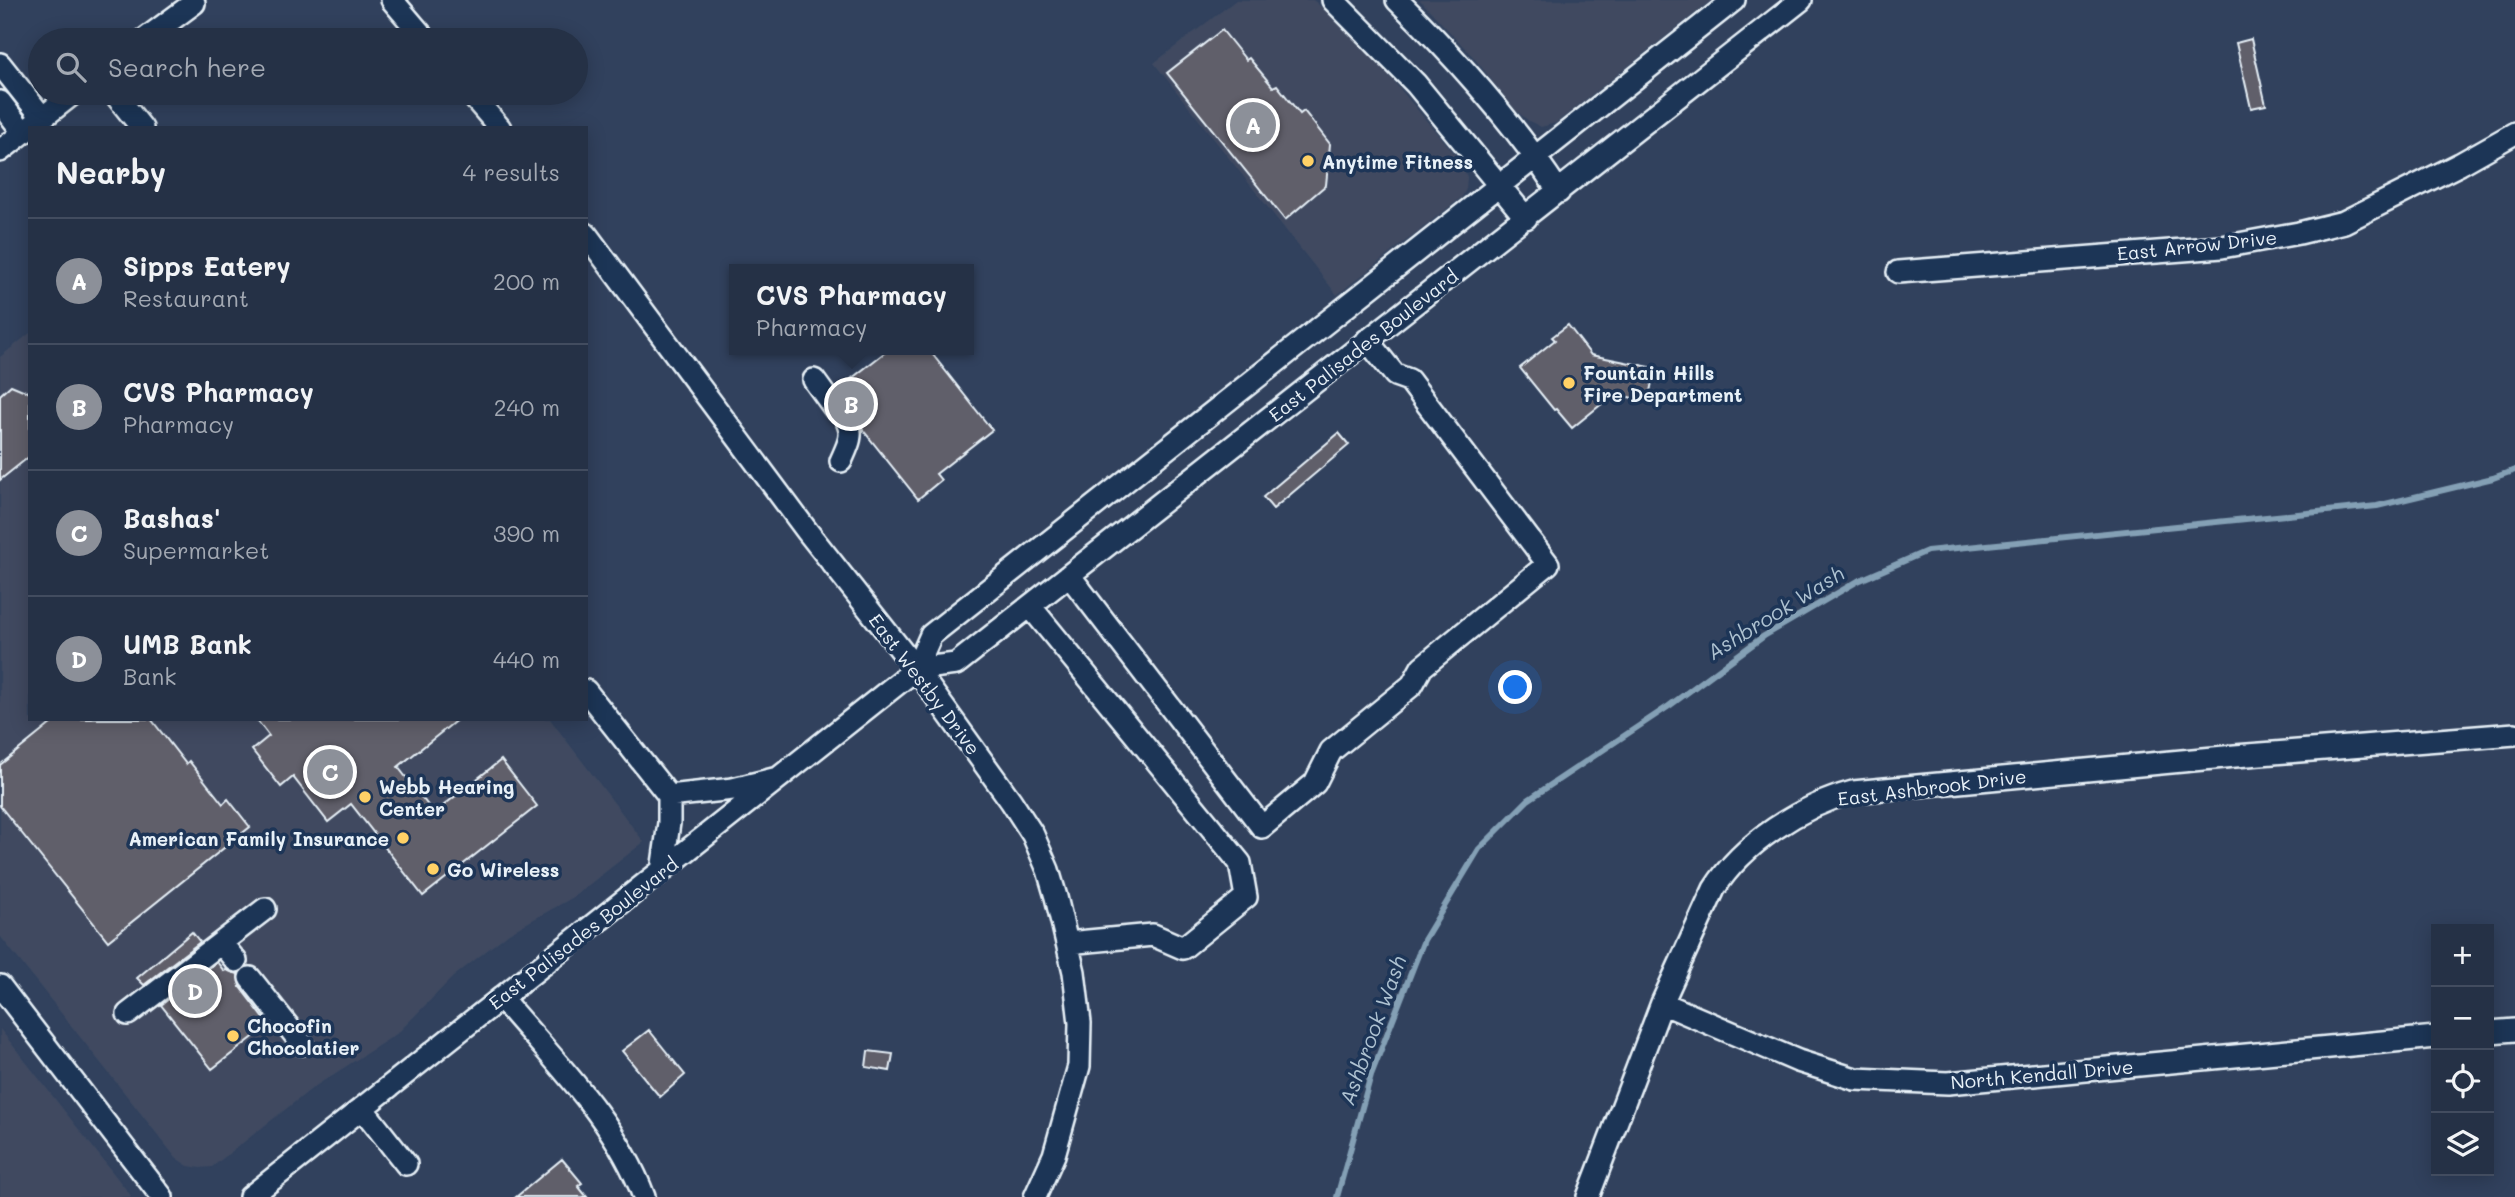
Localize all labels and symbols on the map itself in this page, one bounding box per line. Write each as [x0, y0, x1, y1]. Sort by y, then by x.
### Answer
pin: A [1230, 99, 1276, 151]
place label: Anytime Fitness [1322, 149, 1473, 174]
marker: Anytime Fitness [1300, 153, 1316, 169]
street label: East Arrow Drive [2116, 224, 2278, 266]
street label: East Palisades Boulevard [1263, 263, 1463, 427]
place label: Fountain Hills Fire Department [1583, 360, 1742, 407]
marker: Fountain Hills Fire Department [1561, 375, 1577, 391]
pin: B [828, 378, 874, 430]
water label: Ashbrook Wash [1701, 559, 1849, 665]
street label: East Westby Drive [864, 608, 986, 760]
your location [1498, 670, 1532, 704]
pin: C [307, 746, 353, 798]
street label: East Ashbrook Drive [1836, 763, 2028, 811]
place label: Webb Hearing Center [379, 774, 514, 821]
marker: Webb Hearing Center [357, 789, 373, 805]
place label: American Family Insurance [128, 826, 389, 851]
marker: American Family Insurance [395, 830, 411, 846]
street label: East Palisades Boulevard [483, 851, 683, 1015]
place label: Go Wireless [447, 857, 559, 882]
marker: Go Wireless [425, 861, 441, 877]
water label: Ashbrook Wash [1332, 952, 1412, 1108]
pin: D [172, 965, 218, 1017]
place label: Chocofin Chocolatier [247, 1013, 360, 1060]
marker: Chocofin Chocolatier [225, 1028, 241, 1044]
street label: North Kendall Drive [1949, 1054, 2135, 1094]

